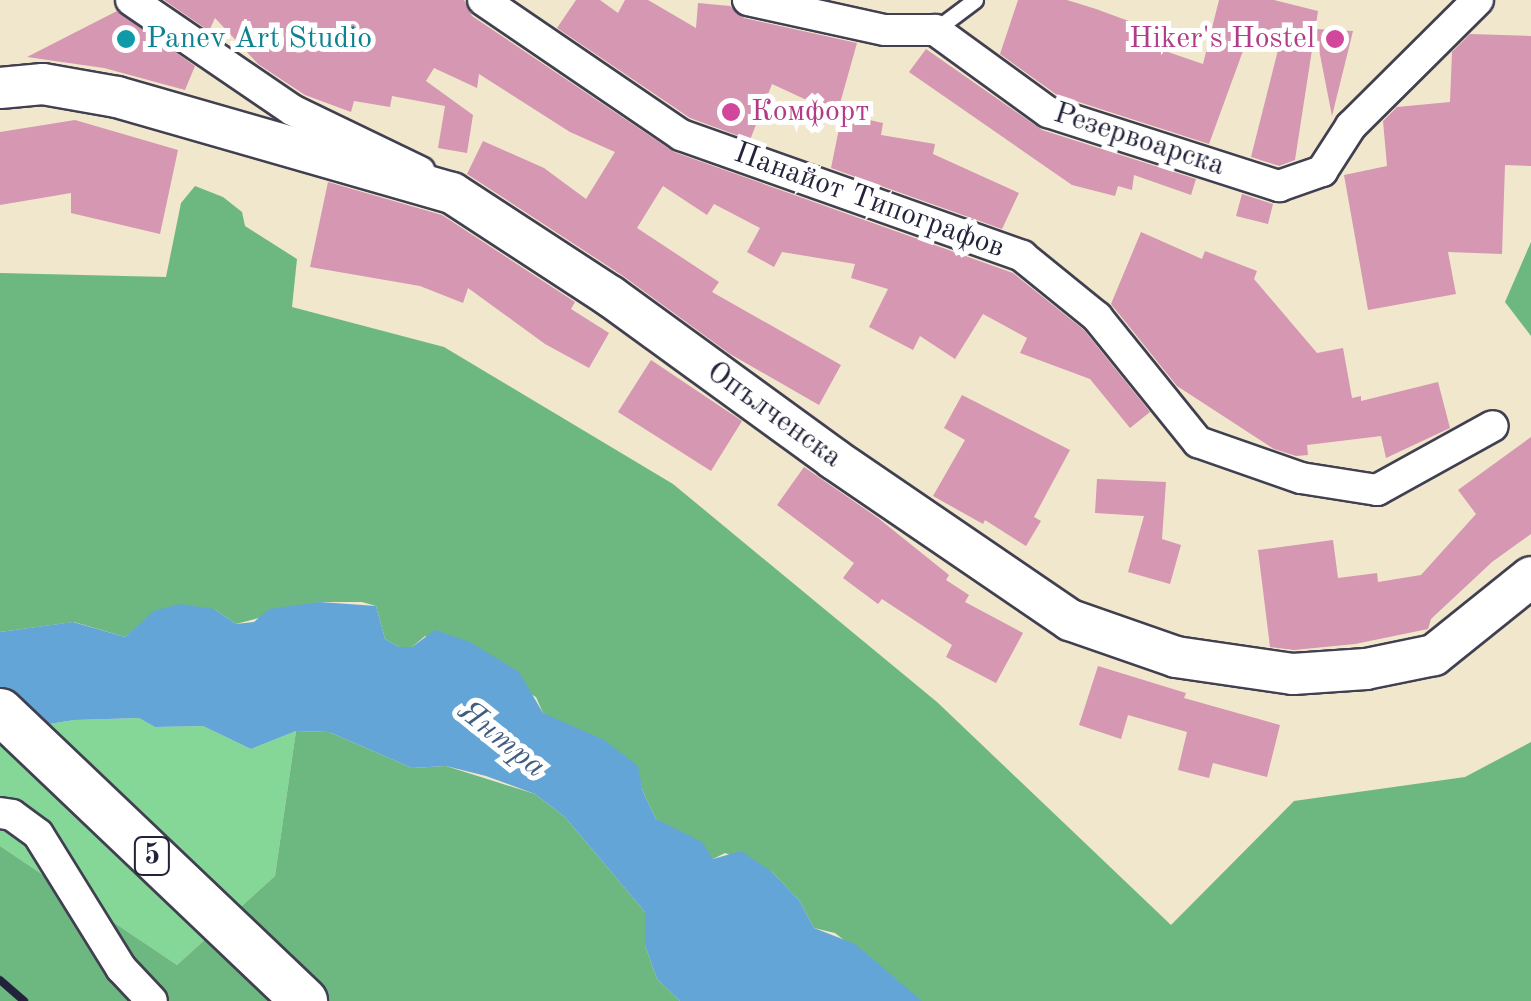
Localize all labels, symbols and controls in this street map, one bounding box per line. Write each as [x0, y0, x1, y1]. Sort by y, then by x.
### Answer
place label: Panev Art Studio [146, 21, 372, 57]
place label: Hiker's Hostel [1129, 21, 1315, 57]
marker: Panev Art Studio [115, 28, 137, 50]
marker: Hiker's Hostel [1324, 28, 1346, 50]
place label: Комфорт [751, 94, 869, 130]
street label: Резервоарска [1049, 95, 1229, 185]
marker: Комфорт [720, 101, 742, 123]
street label: Панайот Типографов [729, 135, 1009, 267]
street label: Опълченска [699, 354, 849, 476]
water label: Янтра [449, 693, 553, 787]
road number: 5 [132, 833, 172, 879]

